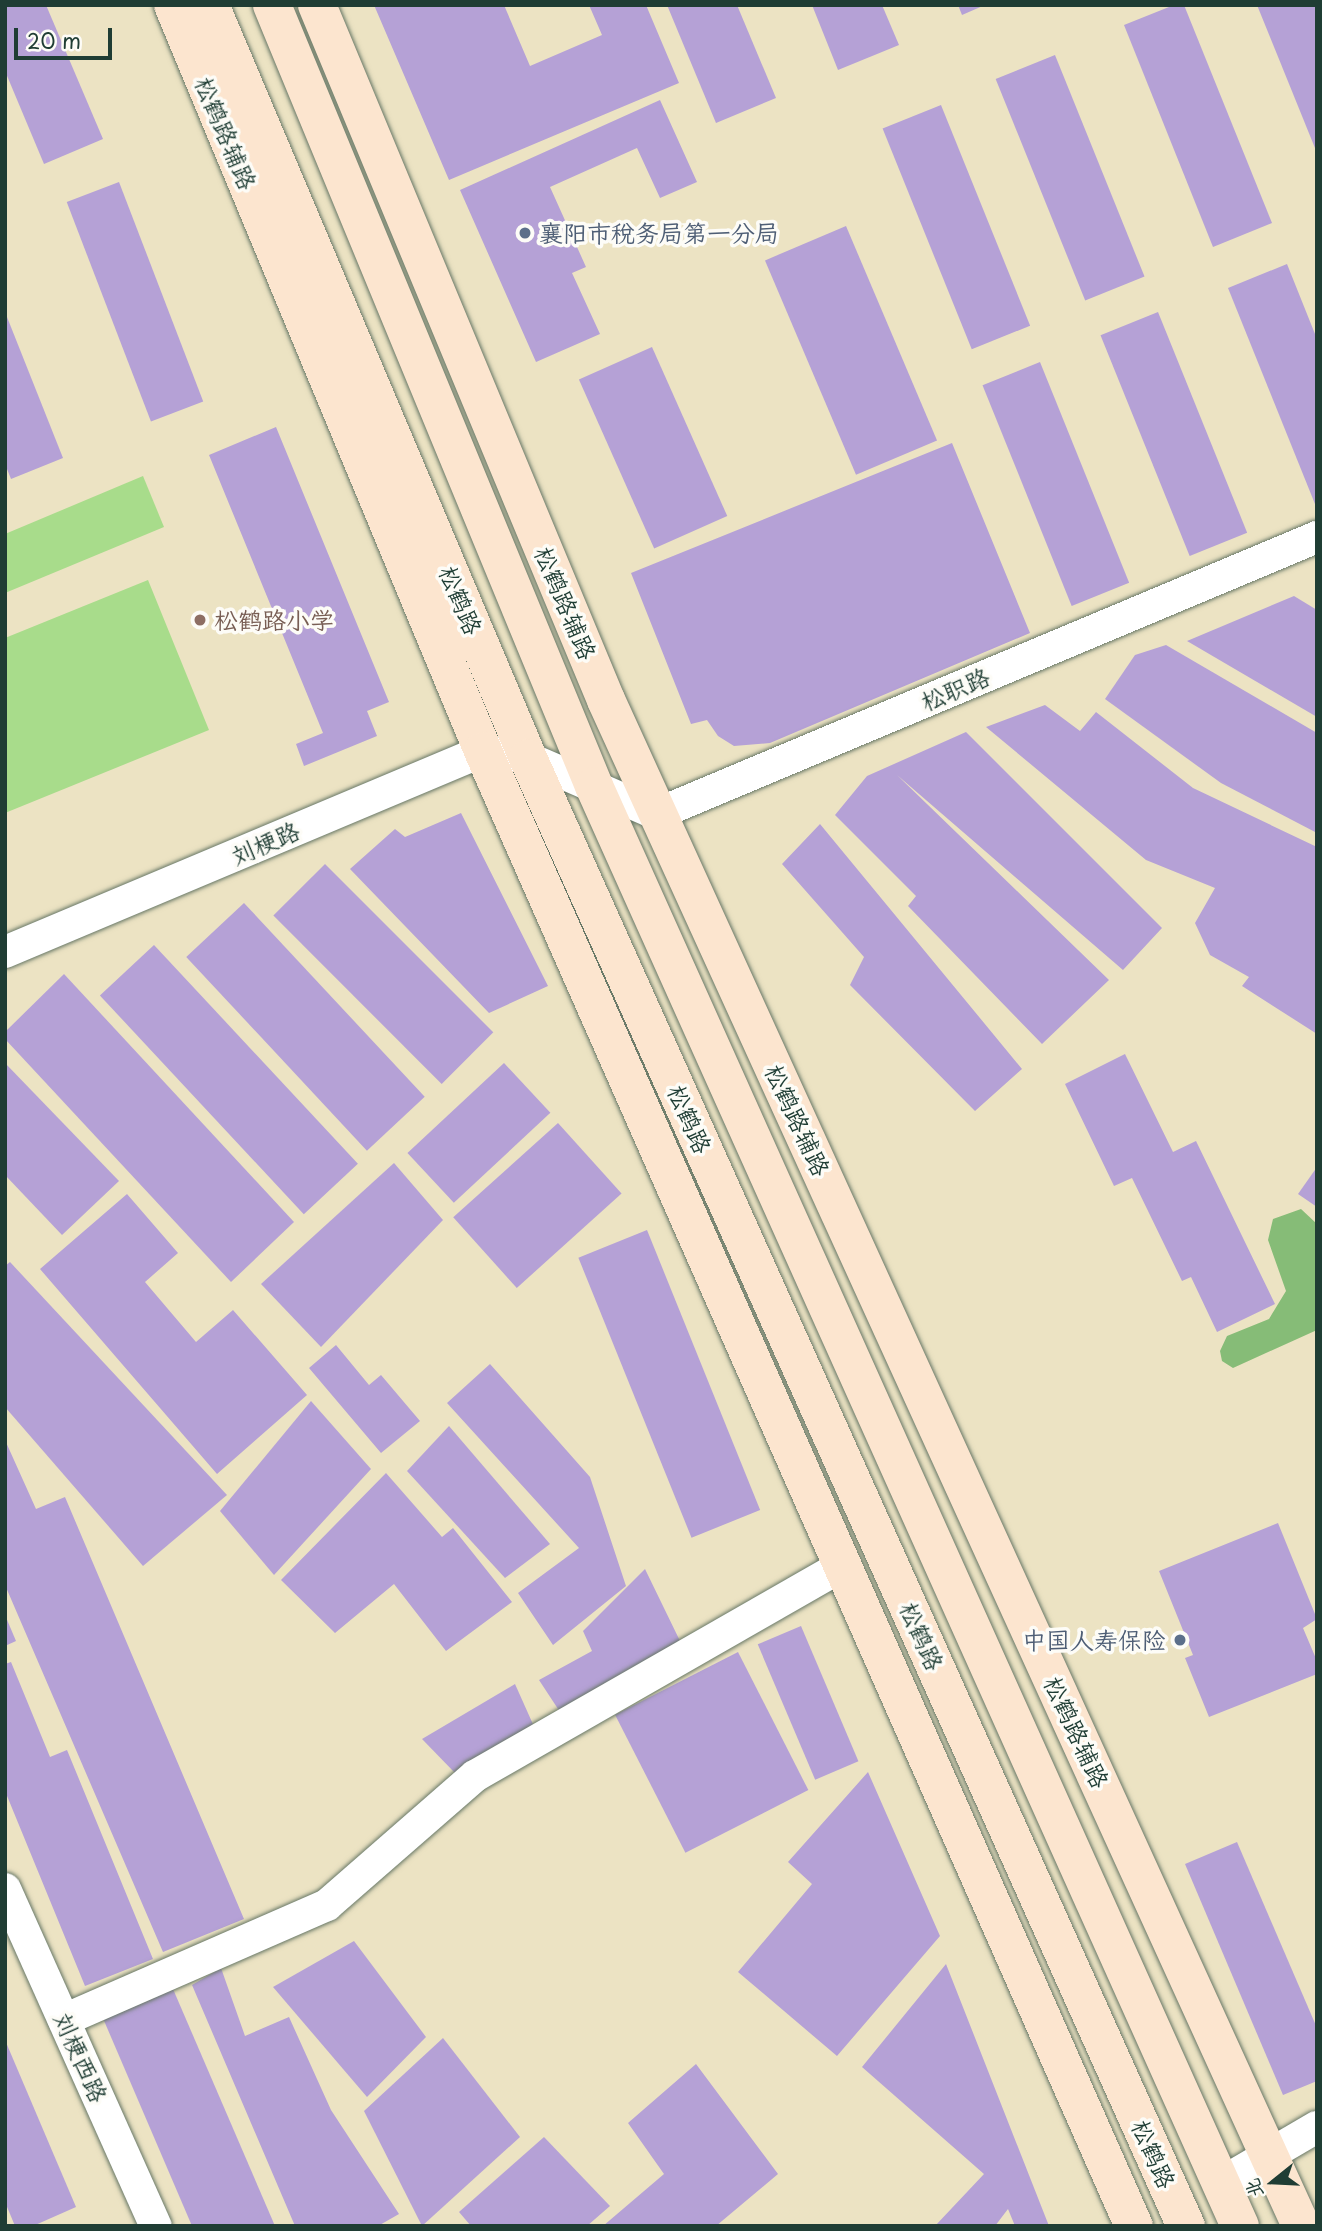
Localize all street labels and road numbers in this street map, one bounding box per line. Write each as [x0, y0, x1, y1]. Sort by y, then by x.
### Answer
street label: 松鹤路辅路 [189, 72, 263, 194]
street label: 松鹤路辅路 [529, 542, 603, 664]
street label: 松鹤路 [434, 561, 488, 639]
street label: 松职路 [916, 662, 994, 716]
street label: 刘梗路 [226, 816, 304, 870]
street label: 松鹤路辅路 [760, 1060, 836, 1180]
street label: 松鹤路 [662, 1080, 718, 1158]
street label: 松鹤路 [894, 1597, 950, 1675]
street label: 松鹤路辅路 [1039, 1672, 1115, 1792]
street label: 刘梗西路 [48, 2007, 114, 2107]
street label: 松鹤路 [1126, 2115, 1182, 2193]

